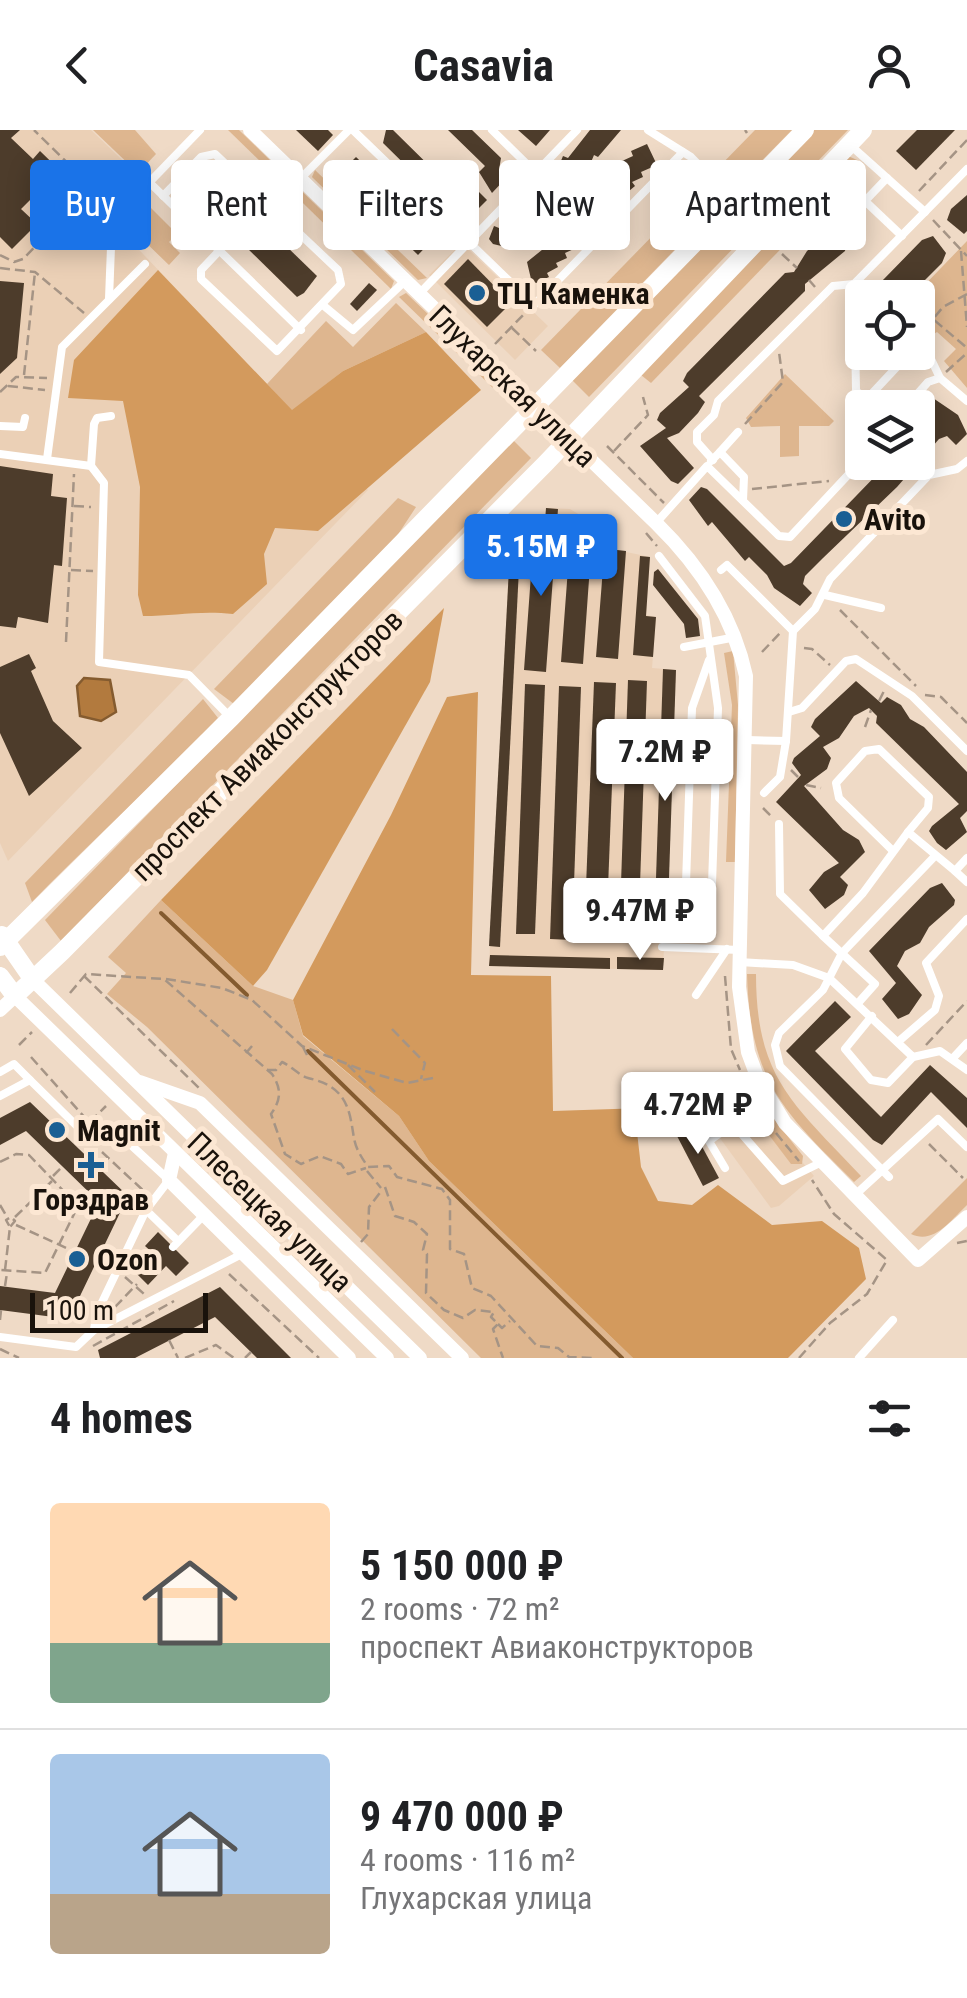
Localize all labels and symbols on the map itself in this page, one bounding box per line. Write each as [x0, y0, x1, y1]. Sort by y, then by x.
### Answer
place label: ТЦ Каменка [497, 276, 650, 311]
marker: ТЦ Каменка [466, 282, 488, 304]
street label: Глухарская улица [422, 298, 604, 474]
place label: Avito [864, 502, 926, 537]
marker: Avito [833, 508, 855, 530]
pin: 5.15M ₽ [449, 514, 633, 599]
street label: проспект Авиаконструкторов [124, 602, 410, 888]
pin: 7.2M ₽ [584, 719, 746, 804]
pin: 9.47M ₽ [548, 878, 732, 963]
pin: 4.72M ₽ [606, 1072, 790, 1157]
place label: Magnit [77, 1113, 161, 1148]
marker: Magnit [46, 1119, 68, 1141]
street label: Плесецкая улица [181, 1125, 359, 1299]
marker: Горздрав [80, 1154, 102, 1176]
place label: Горздрав [33, 1182, 149, 1217]
place label: Ozon [97, 1242, 158, 1277]
marker: Ozon [66, 1248, 88, 1270]
scale bar [30, 1288, 208, 1332]

